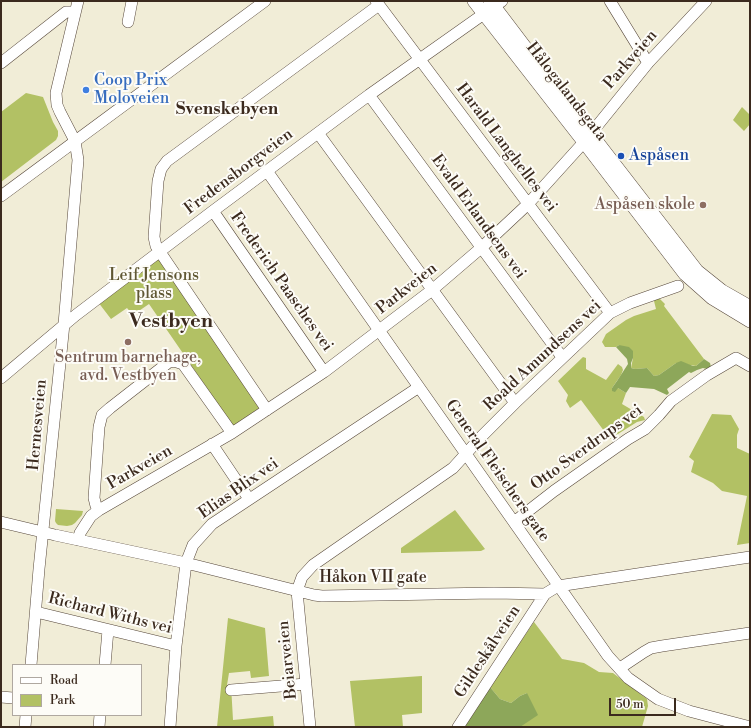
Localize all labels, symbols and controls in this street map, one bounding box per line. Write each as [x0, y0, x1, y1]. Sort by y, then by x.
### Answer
street label: Parkveien [600, 27, 662, 93]
street label: Hålogalandsgata [522, 39, 610, 145]
place label: Coop Prix Moloveien [94, 71, 169, 109]
street label: Harald Langhelles vei [451, 80, 561, 216]
marker: Coop Prix Moloveien [81, 85, 91, 95]
district label: Svenskebyen [176, 100, 278, 120]
street label: Fredensborgveien [181, 125, 297, 219]
place label: Aspåsen [629, 146, 689, 166]
street label: Evald Erlandsens vei [426, 151, 530, 283]
marker: Aspåsen [616, 151, 626, 161]
place label: Aspåsen skole [595, 195, 695, 215]
marker: Aspåsen skole [698, 200, 708, 210]
street label: Frederich Paasches vei [226, 209, 336, 355]
street label: Parkveien [373, 259, 441, 319]
park label: Leif Jensons plass [109, 266, 199, 304]
street label: Roald Amundsens vei [480, 297, 606, 415]
district label: Vestbyen [129, 310, 213, 334]
marker: Sentrum barnehage, avd. Vestbyen [123, 337, 133, 347]
place label: Sentrum barnehage, avd. Vestbyen [55, 348, 201, 386]
street label: Hernesveien [24, 378, 52, 472]
street label: General Fleischers gate [441, 396, 553, 546]
street label: Otto Sverdrups vei [527, 401, 647, 495]
street label: Parkveien [104, 442, 176, 494]
street label: Elias Blix vei [195, 454, 283, 524]
street label: Håkon VII gate [319, 568, 427, 588]
street label: Richard Withs vei [46, 589, 174, 639]
street label: Gildeskålveien [451, 602, 525, 702]
street label: Beiarveien [274, 620, 302, 700]
legend [12, 664, 142, 716]
text: Road [50, 673, 78, 688]
scale bar [611, 690, 678, 716]
text: Park [50, 693, 75, 708]
text: 50 m [616, 697, 644, 712]

